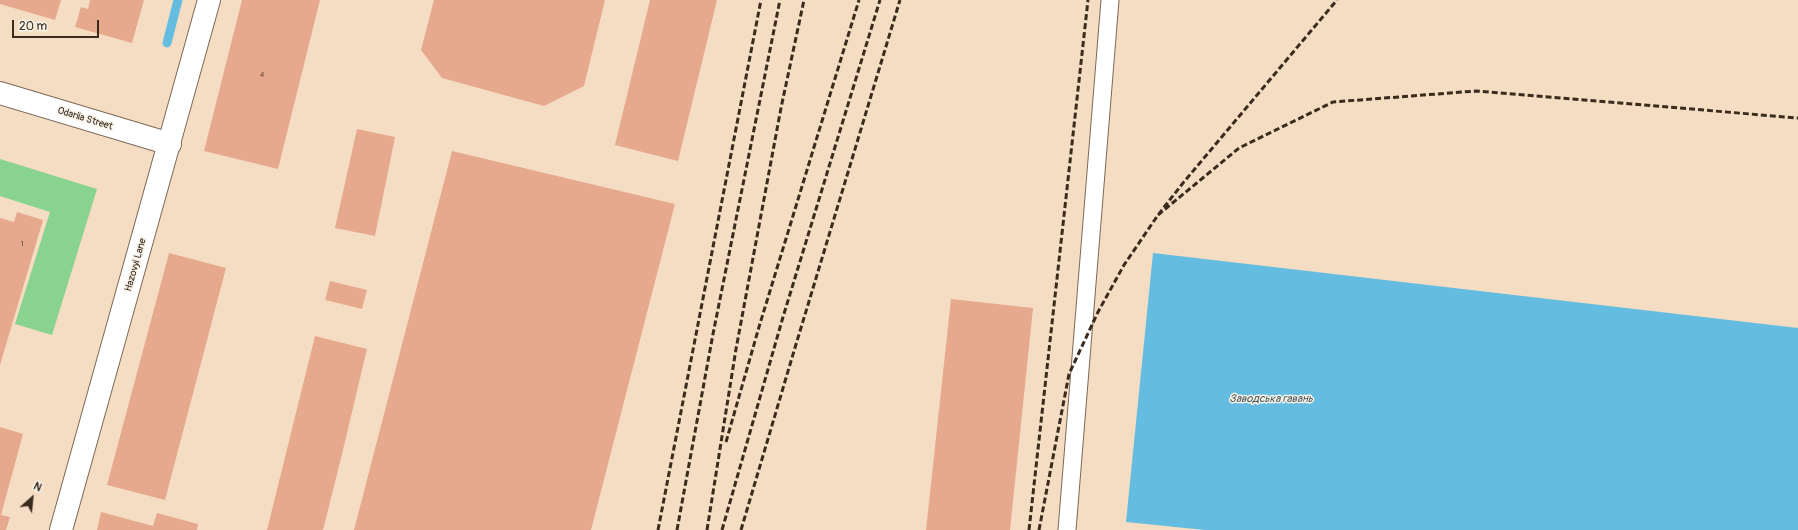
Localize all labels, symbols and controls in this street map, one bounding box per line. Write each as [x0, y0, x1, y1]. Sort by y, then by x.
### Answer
scale bar [14, 12, 101, 38]
text: 20 m [19, 19, 47, 34]
house number: 4 [260, 70, 264, 80]
street label: Odariia Street [56, 105, 114, 133]
street label: Hazovyi Lane [123, 237, 149, 293]
house number: 1 [20, 239, 24, 249]
water label: Заводська гавань [1229, 392, 1313, 406]
north arrow [12, 478, 52, 518]
text: N [31, 479, 44, 494]

